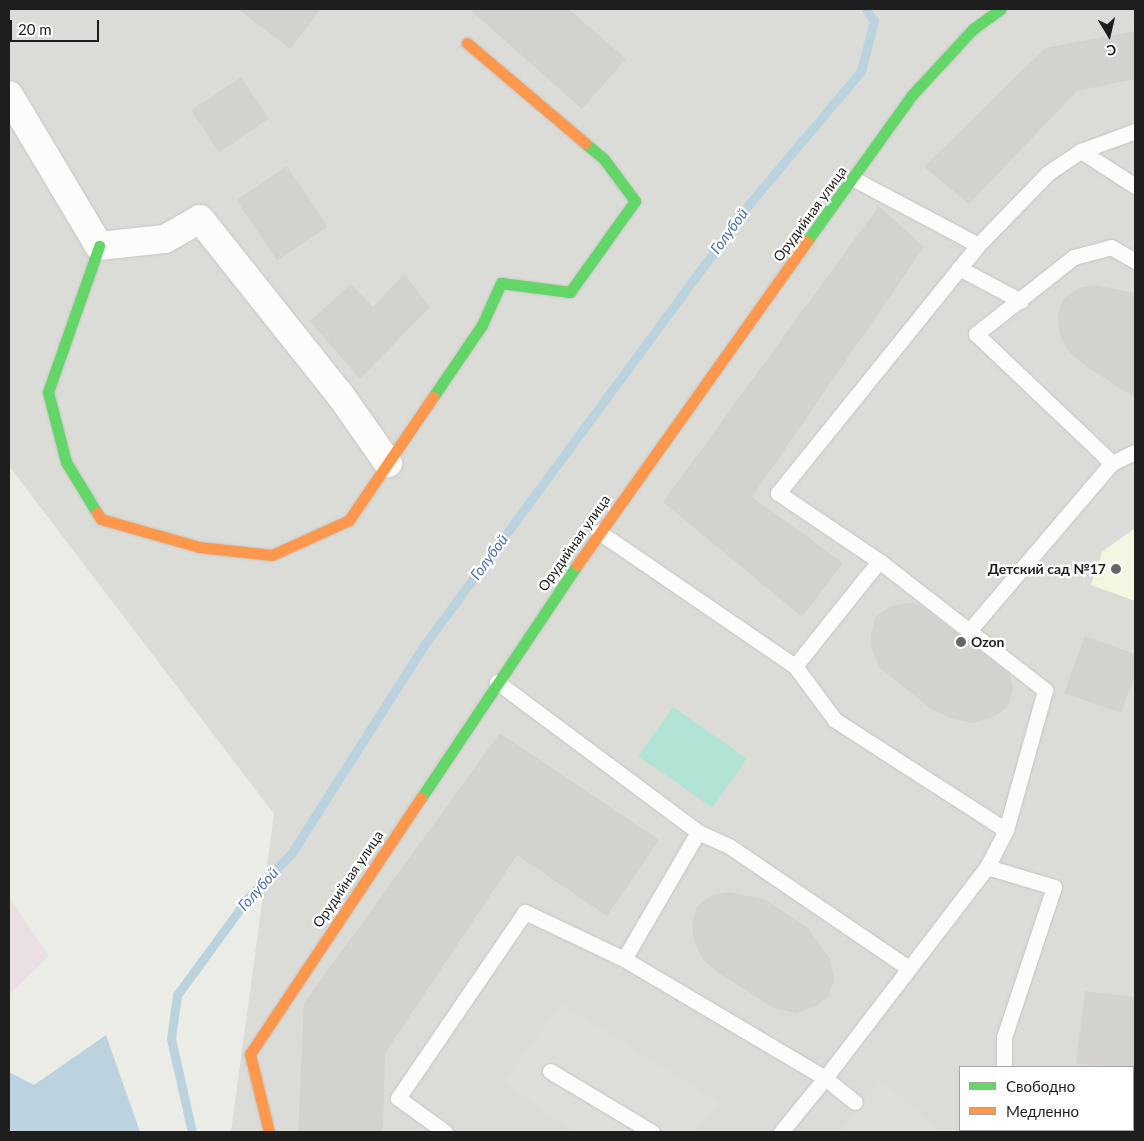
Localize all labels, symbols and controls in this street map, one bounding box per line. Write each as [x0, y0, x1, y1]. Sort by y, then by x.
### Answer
scale bar [12, 10, 101, 42]
north arrow [1084, 10, 1134, 60]
text: 20 m [18, 20, 52, 38]
text: С [1106, 41, 1117, 59]
street label: Орудийная улица [770, 163, 850, 265]
water label: Голубой [706, 205, 752, 257]
street label: Орудийная улица [535, 492, 613, 594]
water label: Голубой [466, 531, 512, 583]
place label: Детский сад №17 [988, 561, 1106, 577]
marker: Детский сад №17 [1110, 563, 1122, 575]
place label: Ozon [971, 634, 1004, 650]
marker: Ozon [955, 636, 967, 648]
street label: Орудийная улица [309, 827, 387, 931]
water label: Голубой [234, 864, 282, 914]
legend [959, 1066, 1134, 1131]
text: Свободно [1006, 1077, 1075, 1095]
text: Медленно [1006, 1102, 1079, 1120]

